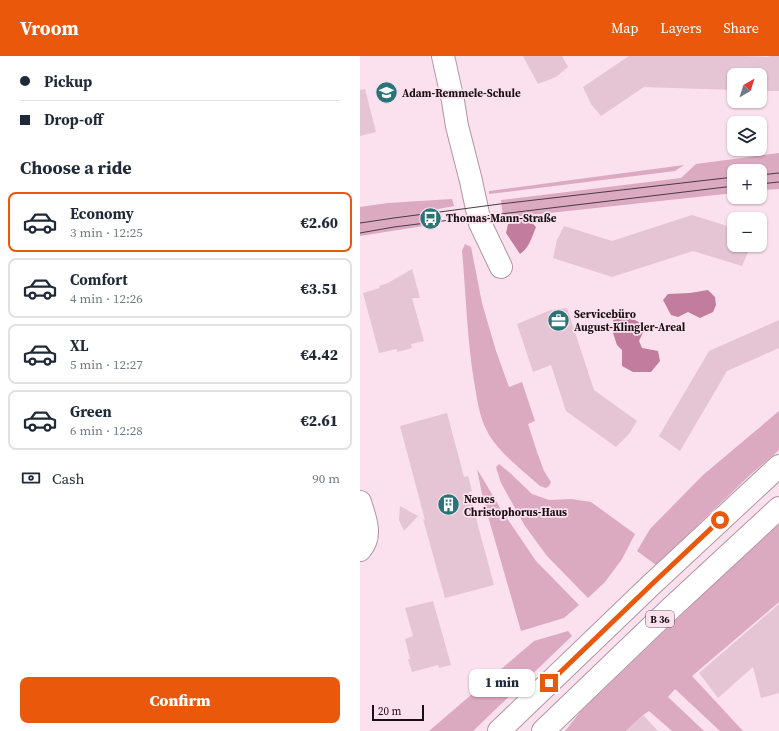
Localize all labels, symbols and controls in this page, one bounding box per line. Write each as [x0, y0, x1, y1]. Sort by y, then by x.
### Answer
text: Vroom [20, 15, 79, 41]
text: Map [611, 18, 638, 38]
text: Layers [660, 18, 702, 38]
text: Share [724, 18, 759, 38]
north arrow [727, 68, 767, 108]
map controls [727, 68, 767, 252]
text: Pickup [44, 71, 92, 92]
school or university icon: Adam-Remmele-Schule [373, 80, 399, 106]
place label: Adam-Remmele-Schule [402, 86, 521, 101]
text: Drop-off [44, 109, 103, 130]
button: layers [727, 116, 767, 156]
text: Choose a ride [20, 155, 132, 180]
button: + [727, 164, 767, 204]
text: Economy [70, 203, 134, 224]
icon: car [22, 204, 58, 240]
bus stop icon: Thomas-Mann-Straße [417, 205, 443, 231]
place label: Thomas-Mann-Straße [446, 211, 557, 226]
text: €2.60 [300, 212, 338, 233]
button: − [727, 212, 767, 252]
text: 3 min · 12:25 [70, 224, 143, 241]
text: Comfort [70, 269, 128, 290]
icon: car [22, 270, 58, 306]
text: €3.51 [300, 278, 338, 299]
text: 4 min · 12:26 [70, 290, 143, 307]
office icon: Servicebüro August-Klingler-Areal [545, 307, 571, 333]
place label: Servicebüro August-Klingler-Areal [574, 307, 686, 335]
text: XL [70, 335, 89, 356]
icon: car [22, 336, 58, 372]
text: €4.42 [300, 344, 338, 365]
text: 5 min · 12:27 [70, 356, 143, 373]
text: Green [70, 401, 112, 422]
icon: car [22, 402, 58, 438]
text: €2.61 [300, 410, 338, 431]
text: 6 min · 12:28 [70, 422, 143, 439]
icon: cash [20, 467, 42, 489]
text: Cash [52, 468, 84, 489]
text: 90 m [312, 470, 340, 487]
building icon: Neues Christophorus-Haus [436, 492, 462, 518]
place label: Neues Christophorus-Haus [464, 492, 567, 520]
route start [711, 511, 729, 529]
road number: B 36 [646, 611, 674, 627]
callout: 1 min [469, 669, 535, 697]
text: 1 min [485, 674, 519, 691]
route end [540, 674, 558, 692]
button: Confirm [20, 677, 340, 723]
scale bar [372, 703, 424, 722]
text: 20 m [378, 704, 401, 719]

